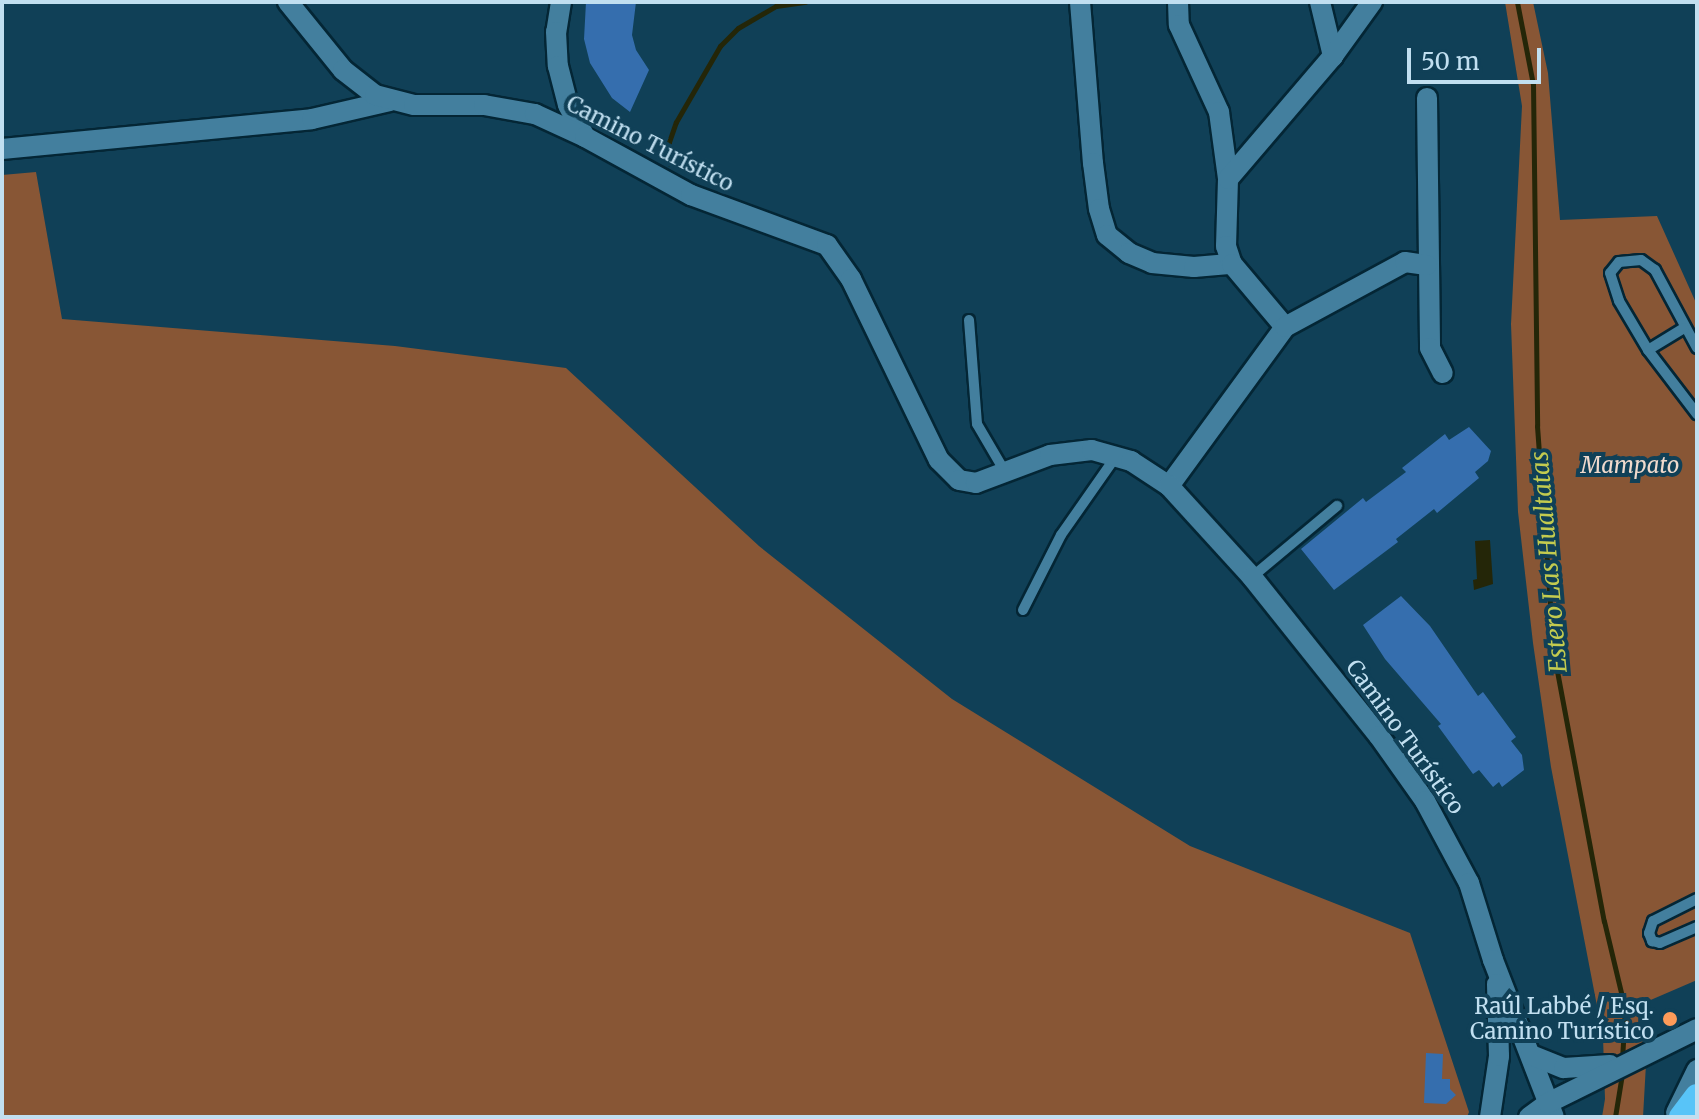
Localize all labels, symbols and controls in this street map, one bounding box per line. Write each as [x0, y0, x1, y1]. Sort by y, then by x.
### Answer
scale bar [1411, 32, 1545, 82]
text: 50 m [1421, 46, 1480, 77]
street label: Camino Turístico [562, 90, 738, 198]
water label: Estero Las Hualtatas [1525, 450, 1573, 674]
park label: Mampato [1581, 453, 1679, 479]
street label: Camino Turístico [1340, 655, 1470, 819]
place label: Raúl Labbé / Esq. Camino Turístico [1470, 993, 1654, 1044]
marker: Raúl Labbé / Esq. Camino Turístico [1661, 1010, 1679, 1028]

